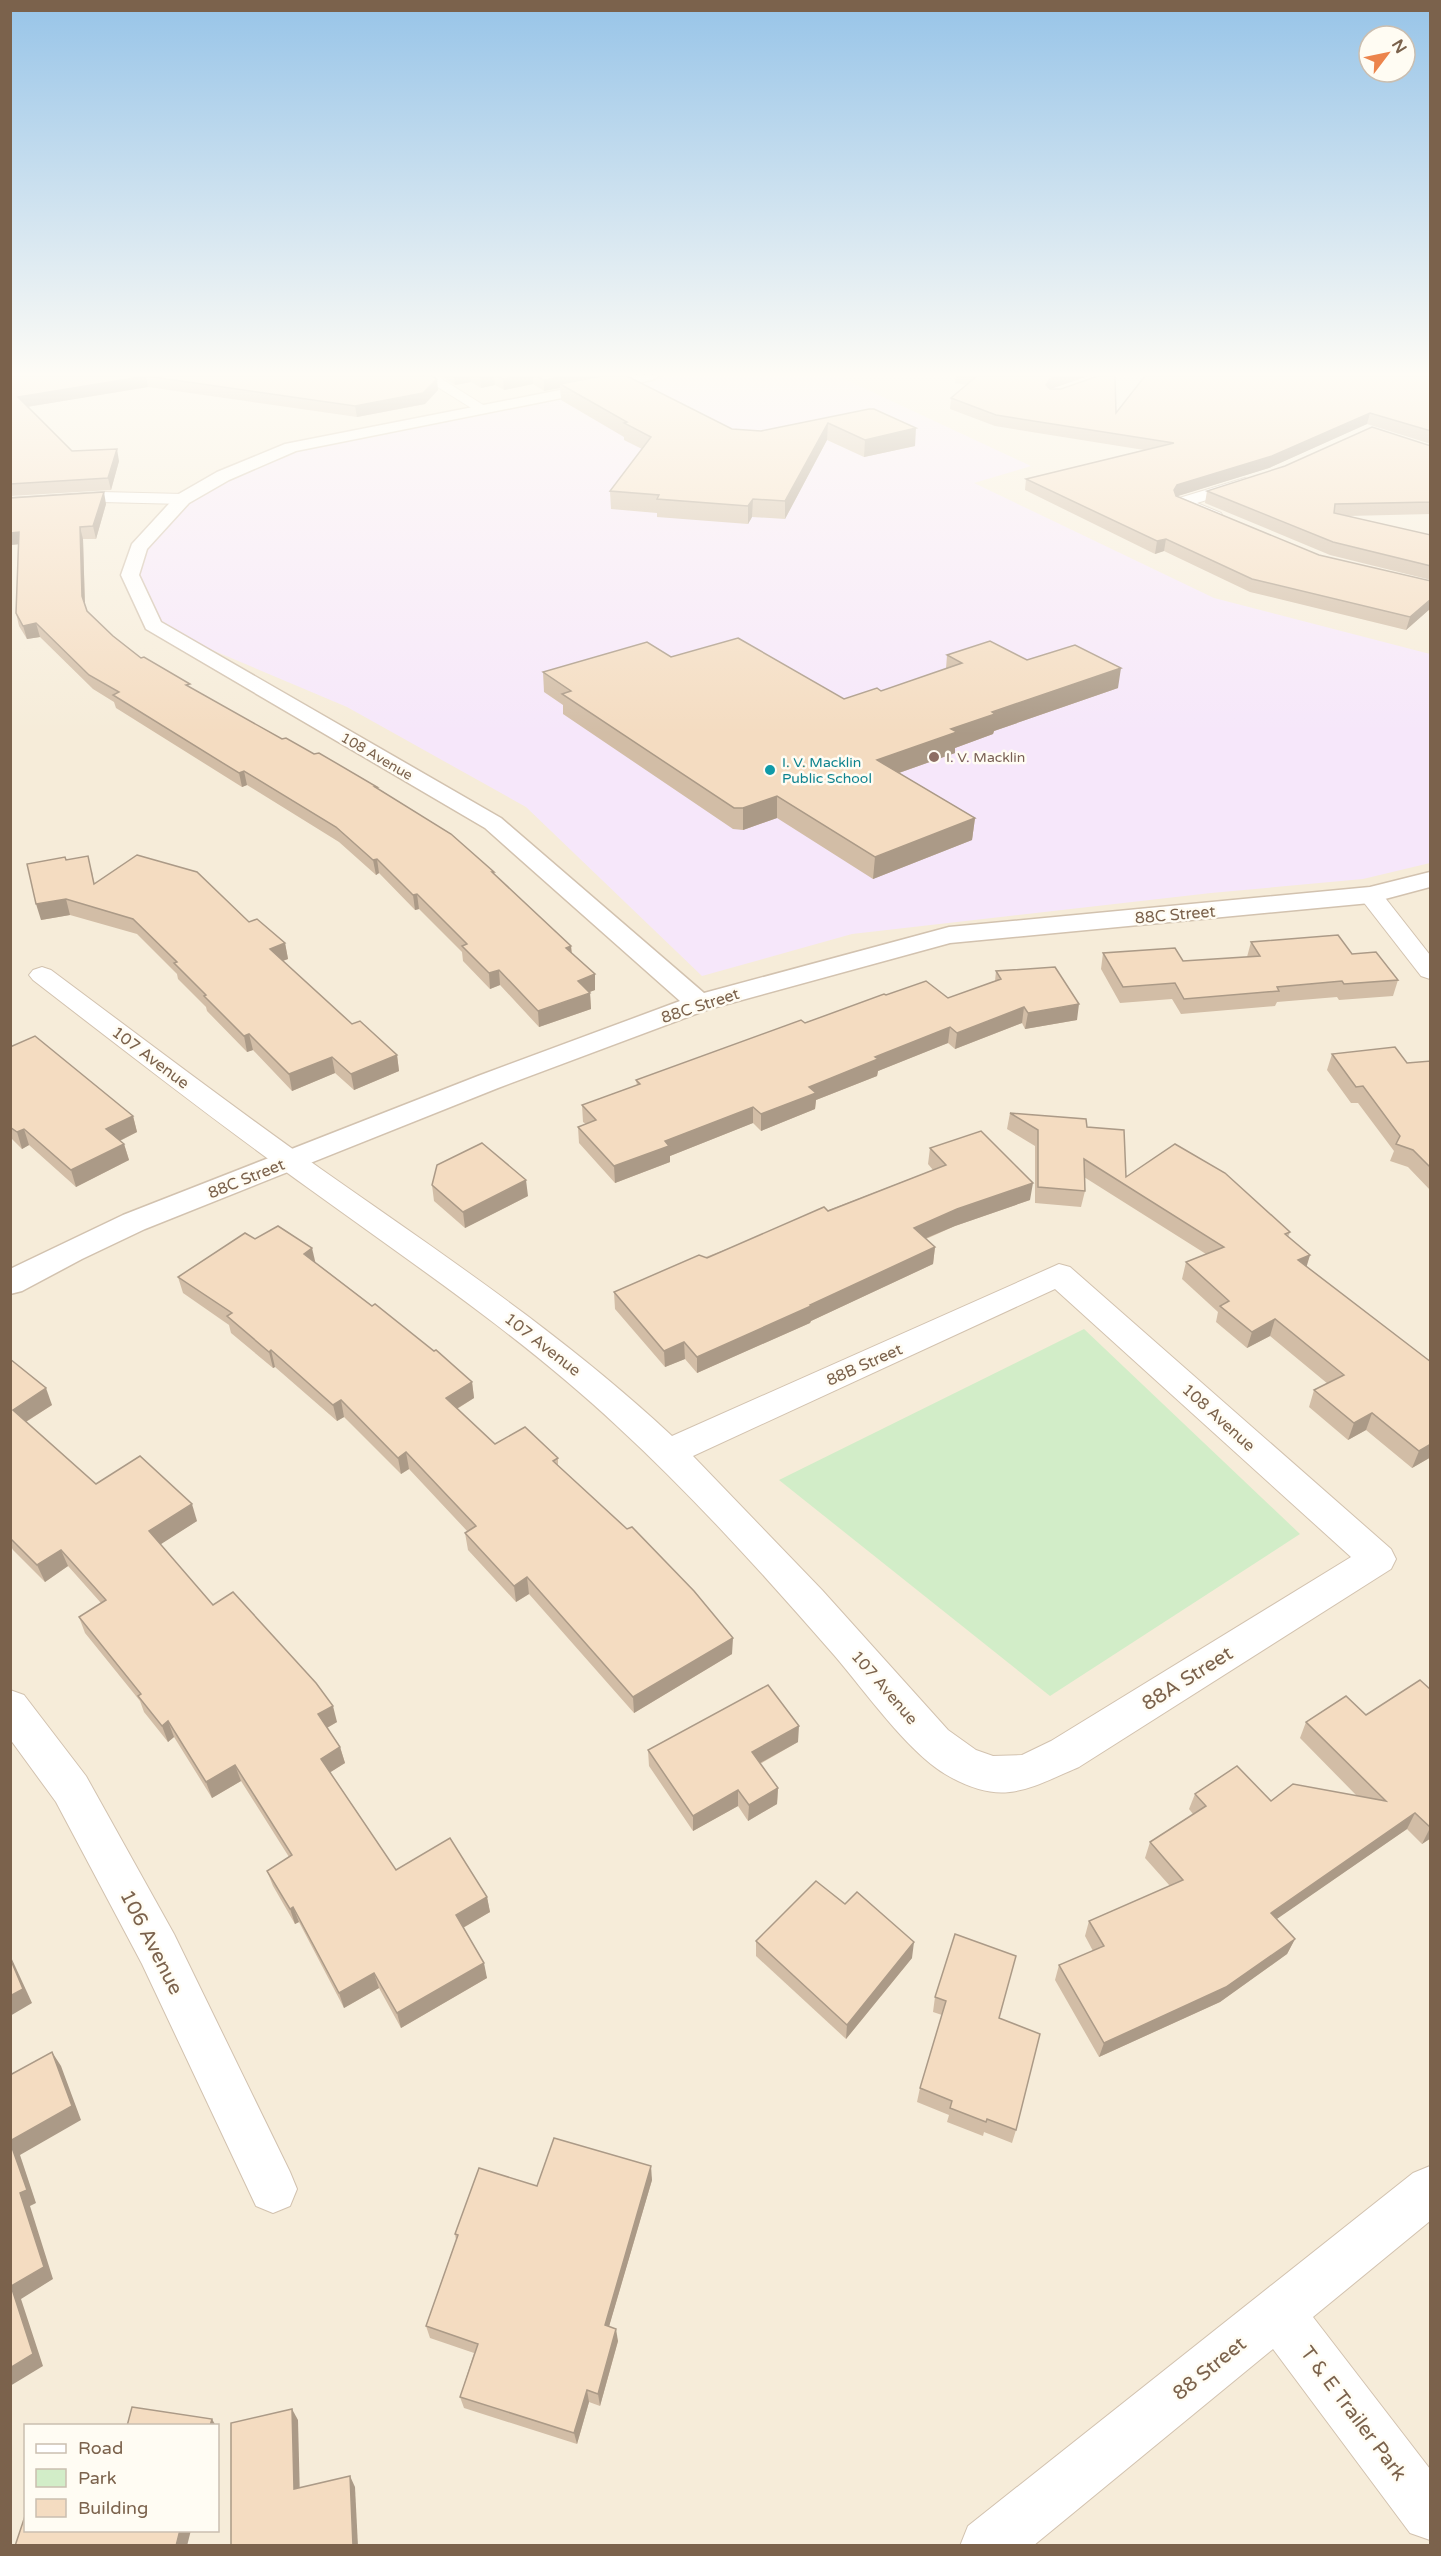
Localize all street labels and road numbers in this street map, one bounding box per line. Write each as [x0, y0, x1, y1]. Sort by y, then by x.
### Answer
street label: 108 Avenue [338, 729, 416, 784]
street label: 88C Street [1134, 901, 1216, 928]
street label: 88C Street [659, 984, 742, 1028]
street label: 107 Avenue [108, 1022, 193, 1093]
street label: 88C Street [205, 1154, 288, 1203]
street label: 107 Avenue [500, 1309, 585, 1381]
street label: 88B Street [823, 1339, 906, 1391]
street label: 108 Avenue [1178, 1380, 1259, 1456]
street label: 88A Street [1138, 1641, 1238, 1716]
street label: 107 Avenue [847, 1647, 922, 1729]
street label: 106 Avenue [114, 1886, 188, 1999]
street label: 88 Street [1168, 2332, 1251, 2406]
street label: T & E Trailer Park [1295, 2342, 1412, 2486]

